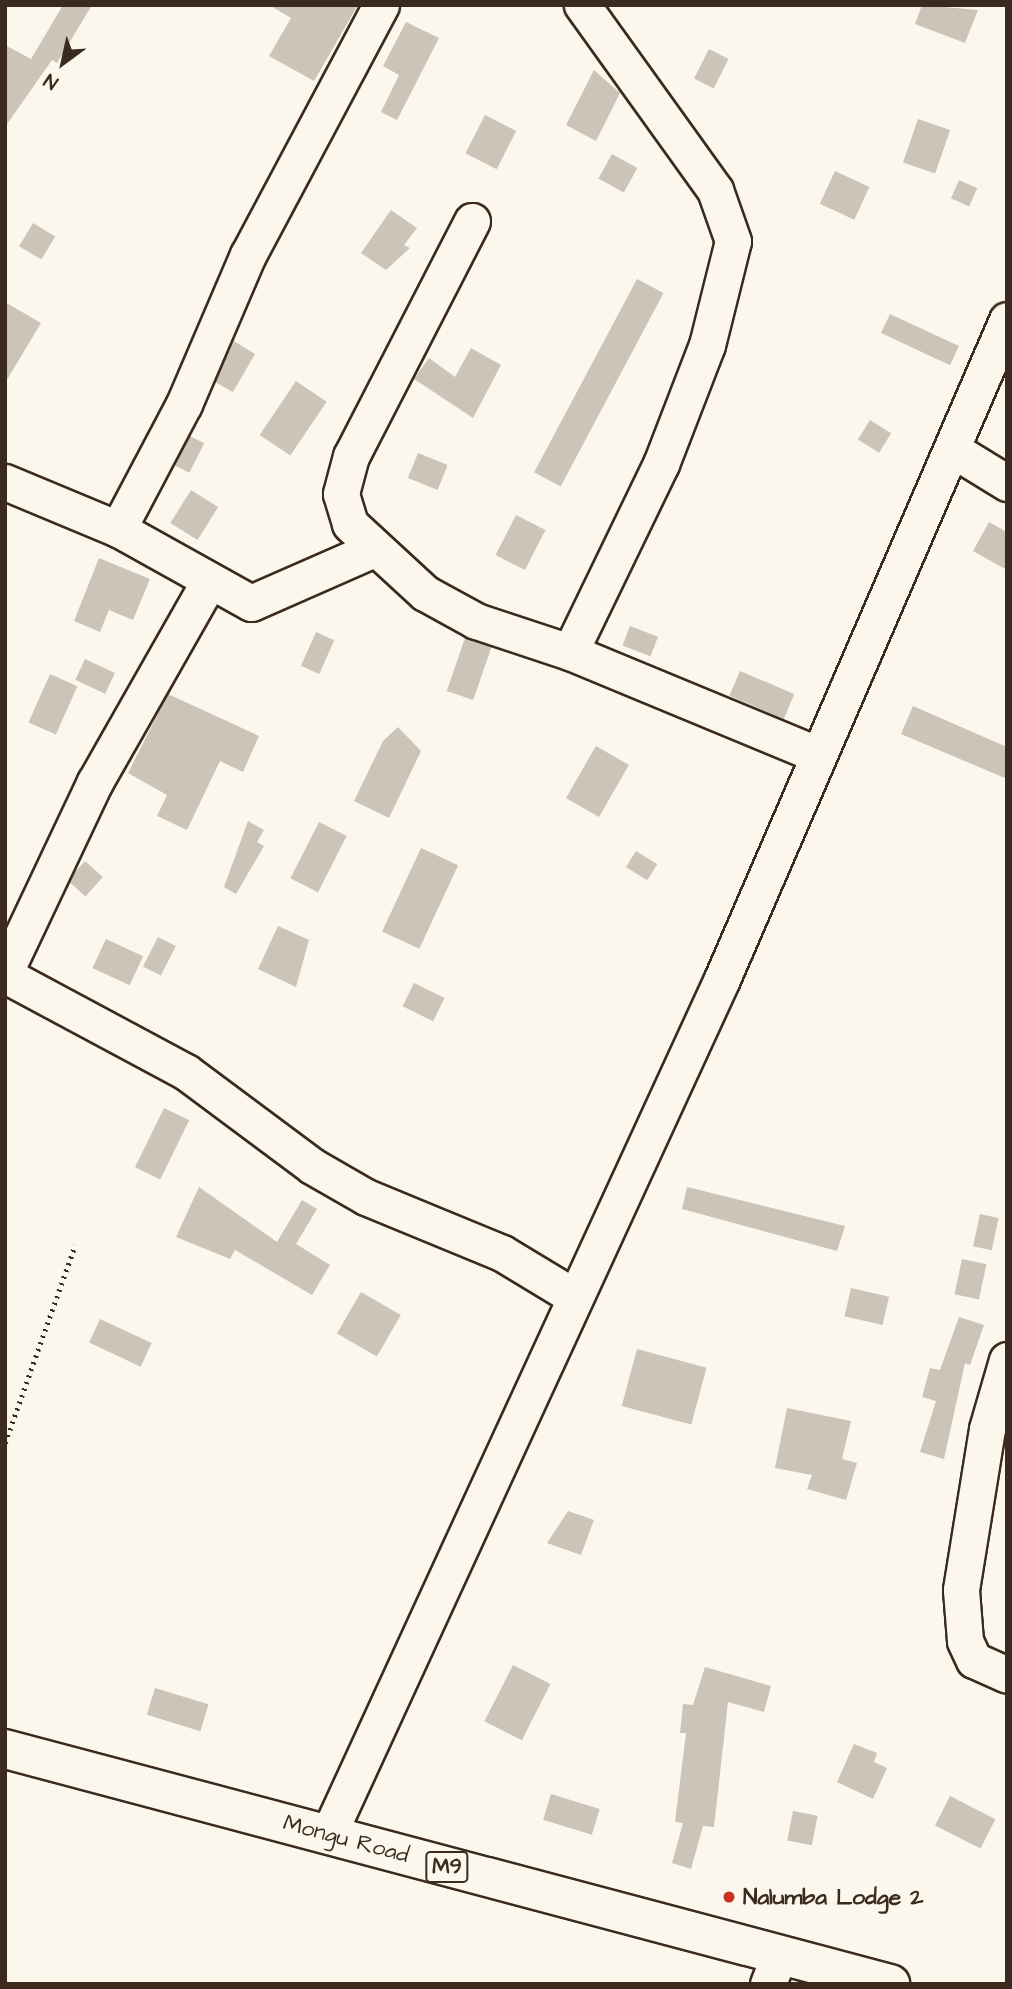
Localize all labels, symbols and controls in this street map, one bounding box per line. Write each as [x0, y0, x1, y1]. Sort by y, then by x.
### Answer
north arrow [28, 28, 98, 98]
text: N [39, 66, 64, 96]
street label: Mongu Road [280, 1809, 412, 1869]
road number: M9 [424, 1850, 470, 1884]
place label: Nalumba Lodge 2 [743, 1883, 923, 1911]
marker: Nalumba Lodge 2 [721, 1889, 737, 1905]

